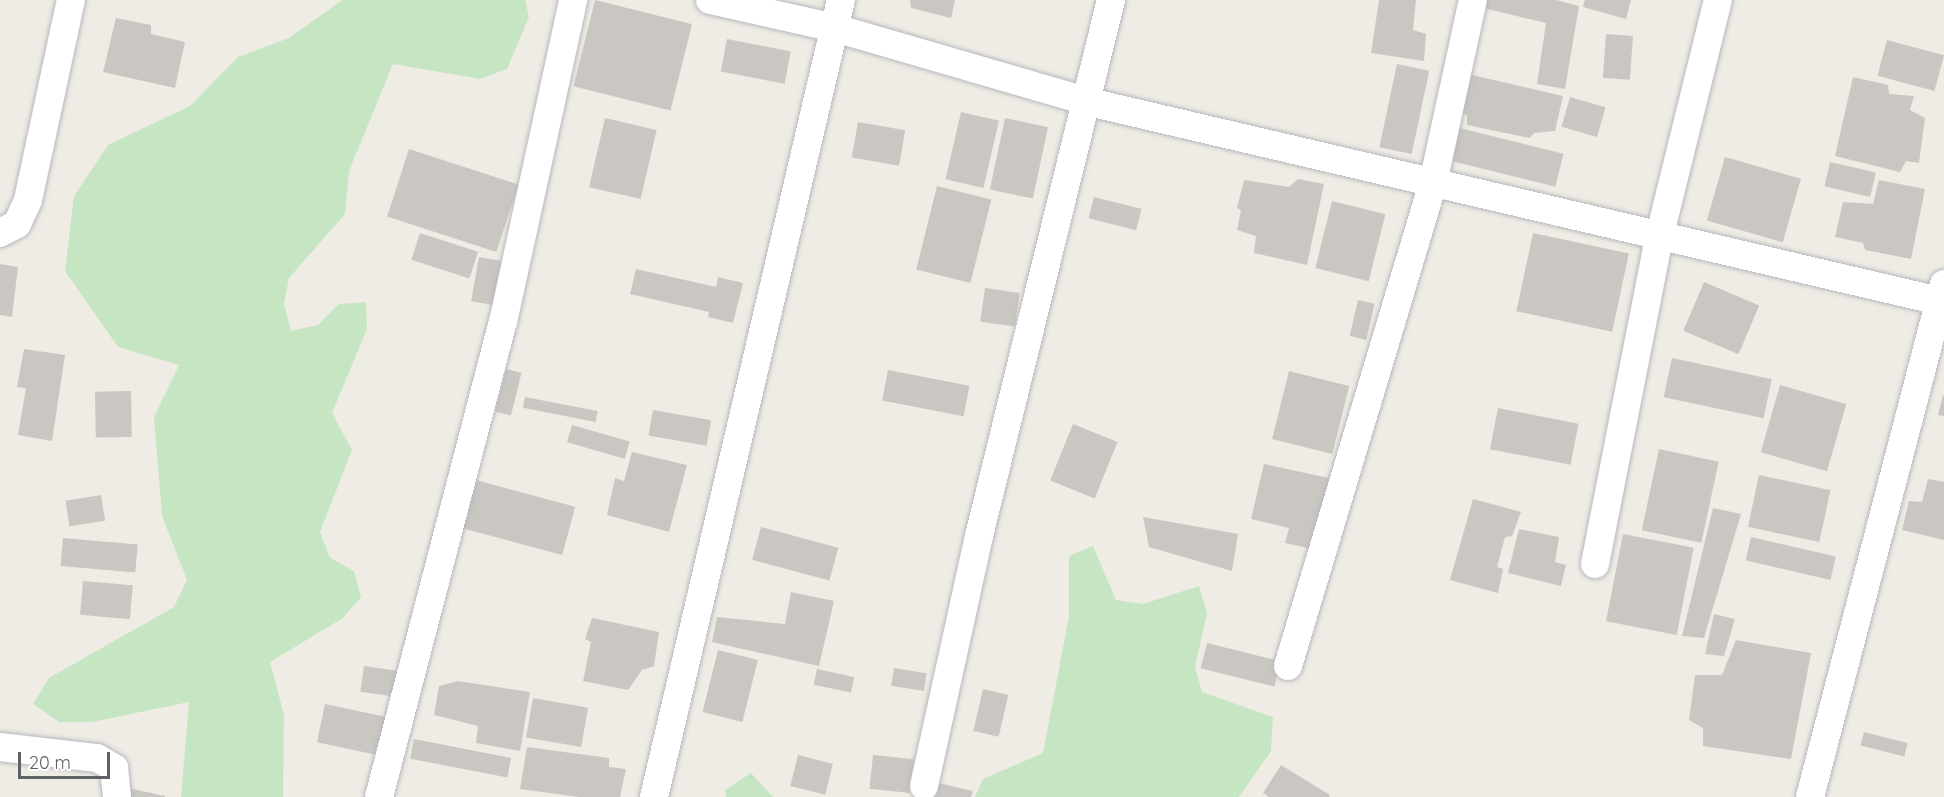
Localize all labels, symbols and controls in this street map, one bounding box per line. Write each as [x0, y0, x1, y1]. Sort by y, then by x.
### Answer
scale bar [21, 740, 112, 778]
text: 20 m [29, 751, 71, 774]

